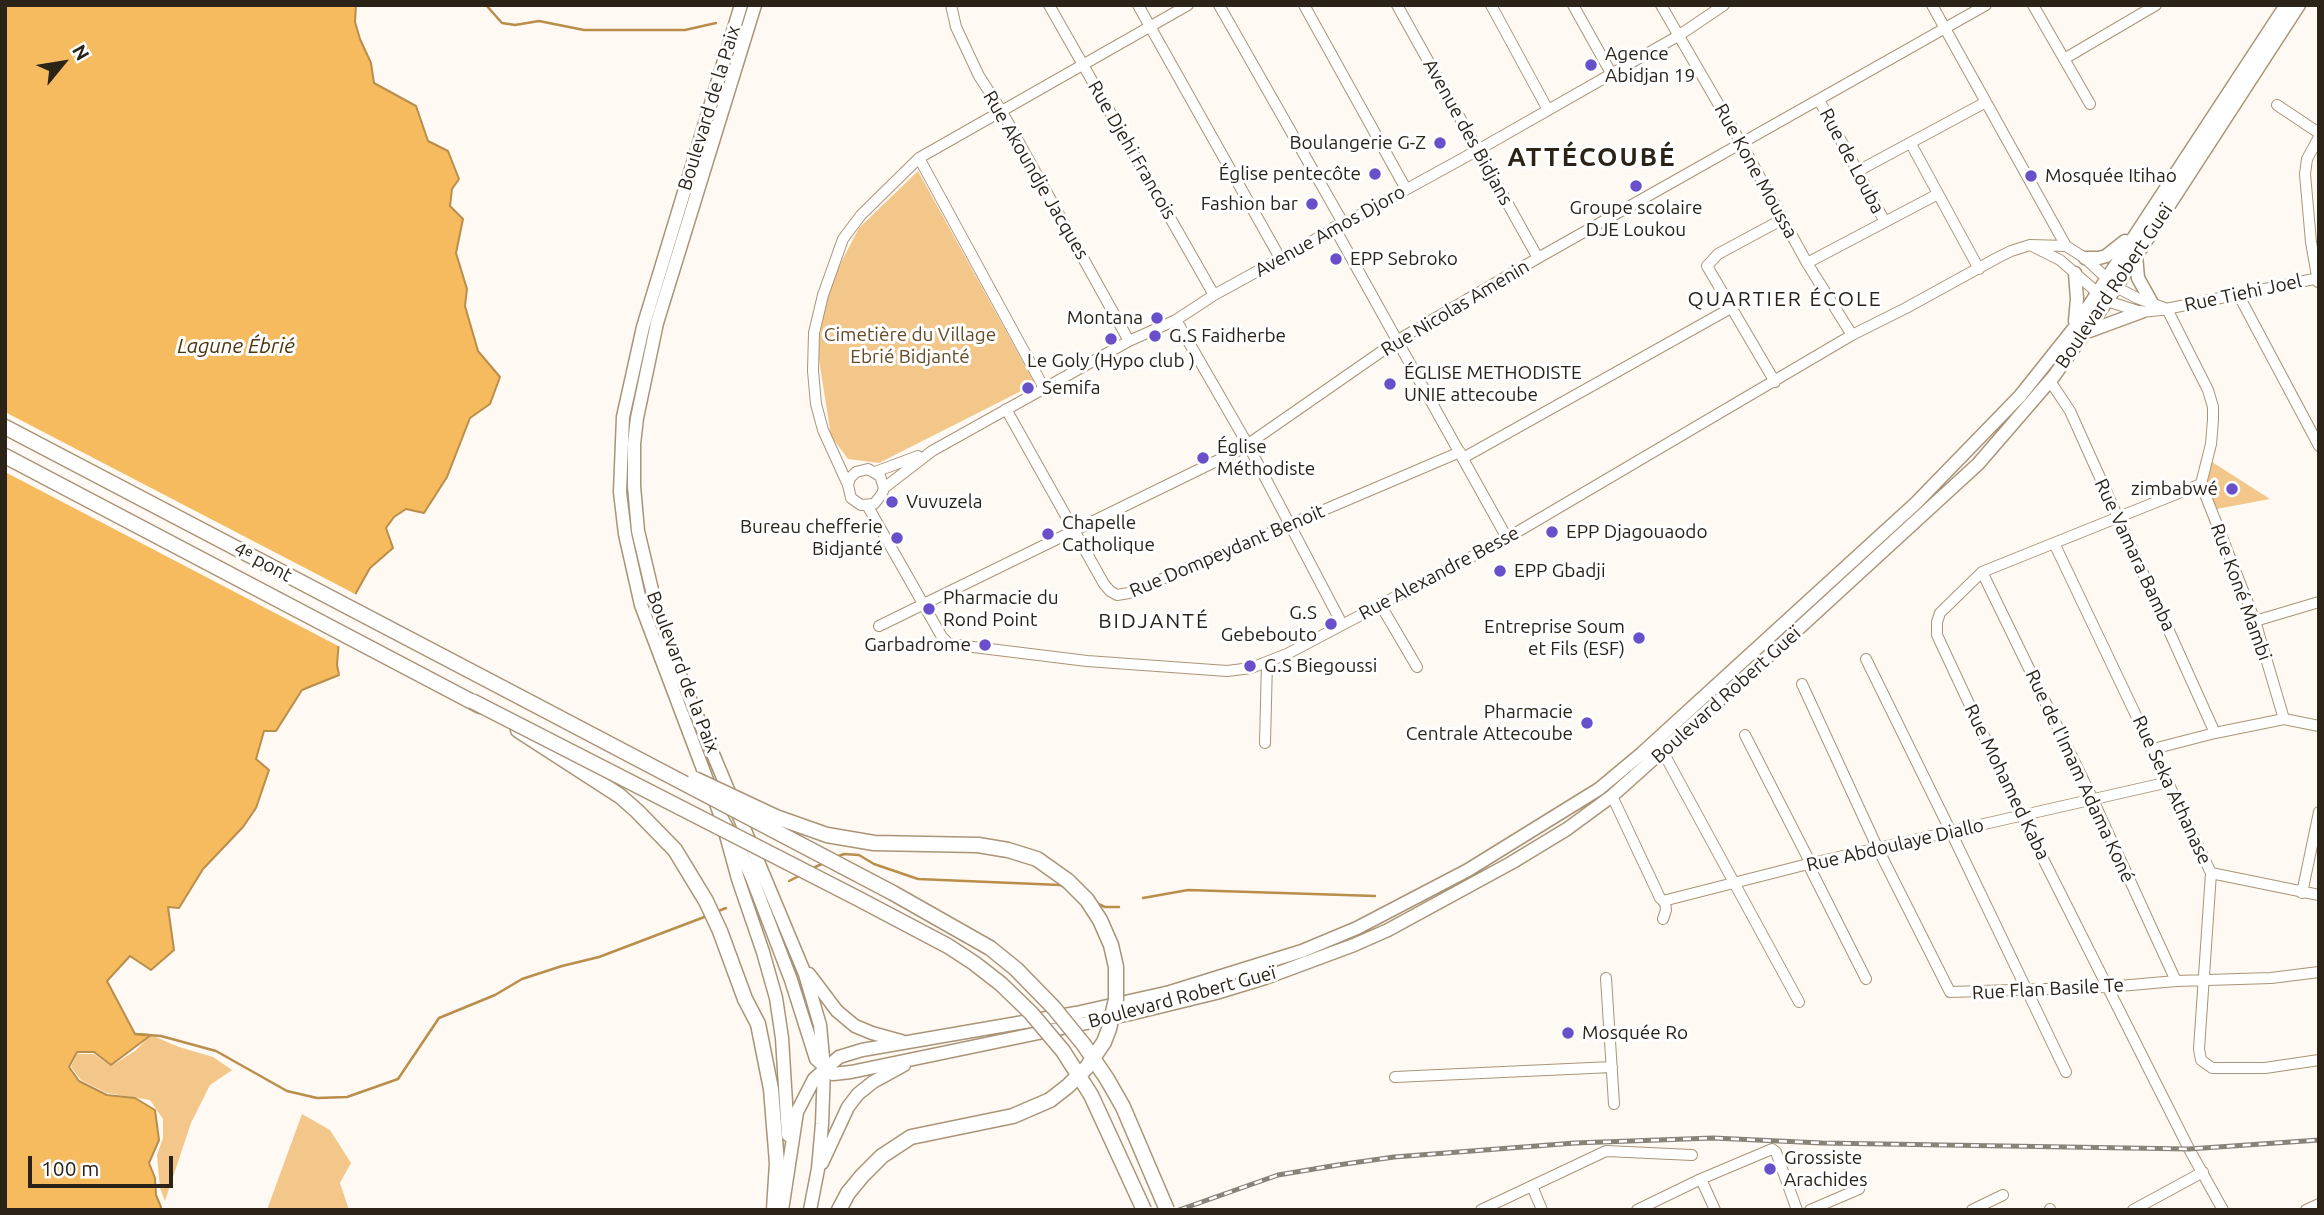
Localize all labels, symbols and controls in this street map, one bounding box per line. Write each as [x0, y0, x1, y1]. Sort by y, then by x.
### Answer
street label: Boulevard de la Paix [673, 23, 745, 193]
north arrow [28, 28, 98, 98]
text: N [68, 41, 94, 64]
place label: Agence Abidjan 19 [1605, 43, 1695, 87]
street label: Avenue des Bidjans [1418, 55, 1518, 209]
marker: Agence Abidjan 19 [1583, 57, 1599, 73]
street label: Rue Djehi Francois [1083, 77, 1181, 223]
street label: Rue Akoundje Jacques [978, 87, 1094, 263]
street label: Rue Kone Moussa [1710, 100, 1802, 242]
street label: Rue de Louba [1815, 104, 1889, 218]
place label: Boulangerie G-Z [1289, 132, 1426, 154]
marker: Boulangerie G-Z [1432, 135, 1448, 151]
district label: ATTÉCOUBÉ [1509, 141, 1675, 173]
place label: Église pentecôte [1219, 163, 1361, 185]
place label: Mosquée Itihao [2045, 165, 2177, 187]
marker: Église pentecôte [1367, 166, 1383, 182]
marker: Mosquée Itihao [2023, 168, 2039, 184]
marker: Groupe scolaire DJE Loukou [1628, 178, 1644, 194]
street label: Avenue Amos Djoro [1251, 180, 1409, 282]
place label: Fashion bar [1201, 193, 1298, 215]
marker: Fashion bar [1304, 196, 1320, 212]
place label: Groupe scolaire DJE Loukou [1570, 197, 1702, 241]
street label: Boulevard Robert Gueï [2051, 200, 2177, 372]
place label: EPP Sebroko [1350, 248, 1458, 270]
marker: EPP Sebroko [1328, 251, 1344, 267]
street label: Rue Nicolas Amenin [1377, 255, 1533, 361]
street label: Rue Tiehi Joel [2182, 269, 2304, 317]
district label: QUARTIER ÉCOLE [1689, 286, 1881, 312]
place label: Montana [1067, 307, 1143, 329]
marker: Montana [1149, 310, 1165, 326]
park label: Cimetière du Village Ebrié Bidjanté [824, 324, 996, 368]
place label: G.S Faidherbe [1169, 325, 1286, 347]
marker: G.S Faidherbe [1147, 328, 1163, 344]
marker: Le Goly (Hypo club ) [1103, 331, 1119, 347]
water label: Lagune Ébrié [177, 333, 295, 359]
place label: Le Goly (Hypo club ) [1027, 350, 1195, 372]
place label: ÉGLISE METHODISTE UNIE attecoube [1404, 362, 1582, 406]
marker: ÉGLISE METHODISTE UNIE attecoube [1382, 376, 1398, 392]
place label: Semifa [1042, 377, 1100, 399]
marker: Semifa [1020, 380, 1036, 396]
place label: Église Méthodiste [1217, 436, 1315, 480]
marker: Église Méthodiste [1195, 450, 1211, 466]
street label: Rue Vamara Bamba [2090, 475, 2180, 635]
place label: zimbabwé [2131, 478, 2218, 500]
marker: zimbabwé [2224, 481, 2240, 497]
place label: Vuvuzela [906, 491, 983, 513]
marker: Vuvuzela [884, 494, 900, 510]
street label: Rue Dompeydant Benoit [1126, 500, 1328, 602]
place label: Chapelle Catholique [1062, 512, 1155, 556]
place label: Bureau chefferie Bidjanté [740, 516, 883, 560]
street label: Rue Koné Mambi [2206, 520, 2276, 664]
street label: Rue Alexandre Besse [1355, 521, 1523, 625]
place label: EPP Djagouaodo [1566, 521, 1708, 543]
marker: EPP Djagouaodo [1544, 524, 1560, 540]
marker: Chapelle Catholique [1040, 526, 1056, 542]
marker: Bureau chefferie Bidjanté [889, 530, 905, 546]
street label: 4ᵉ pont [230, 537, 296, 587]
place label: EPP Gbadji [1514, 560, 1606, 582]
marker: EPP Gbadji [1492, 563, 1508, 579]
place label: Pharmacie du Rond Point [943, 587, 1059, 631]
street label: Boulevard de la Paix [642, 588, 724, 756]
marker: Pharmacie du Rond Point [921, 601, 937, 617]
place label: G.S Gebebouto [1221, 602, 1317, 646]
district label: BIDJANTÉ [1099, 608, 1209, 634]
marker: G.S Gebebouto [1323, 616, 1339, 632]
place label: Entreprise Soum et Fils (ESF) [1484, 616, 1625, 660]
street label: Boulevard Robert Gueï [1647, 622, 1805, 768]
marker: Entreprise Soum et Fils (ESF) [1631, 630, 1647, 646]
place label: Garbadrome [864, 634, 971, 656]
marker: Garbadrome [977, 637, 993, 653]
place label: G.S Biegoussi [1264, 655, 1377, 677]
marker: G.S Biegoussi [1242, 658, 1258, 674]
street label: Rue de l'Imam Adama Koné [2021, 666, 2139, 886]
street label: Rue Mohamed Kaba [1959, 700, 2055, 864]
place label: Pharmacie Centrale Attecoube [1406, 701, 1573, 745]
street label: Rue Seka Athanase [2128, 712, 2216, 868]
marker: Pharmacie Centrale Attecoube [1579, 715, 1595, 731]
street label: Rue Abdoulaye Diallo [1804, 813, 1986, 877]
street label: Boulevard Robert Gueï [1086, 961, 1278, 1033]
street label: Rue Flan Basile Te [1971, 974, 2125, 1004]
place label: Mosquée Ro [1582, 1022, 1688, 1044]
marker: Mosquée Ro [1560, 1025, 1576, 1041]
scale bar [32, 1142, 177, 1186]
place label: Grossiste Arachides [1784, 1147, 1867, 1191]
text: 100 m [41, 1156, 99, 1180]
marker: Grossiste Arachides [1762, 1161, 1778, 1177]

